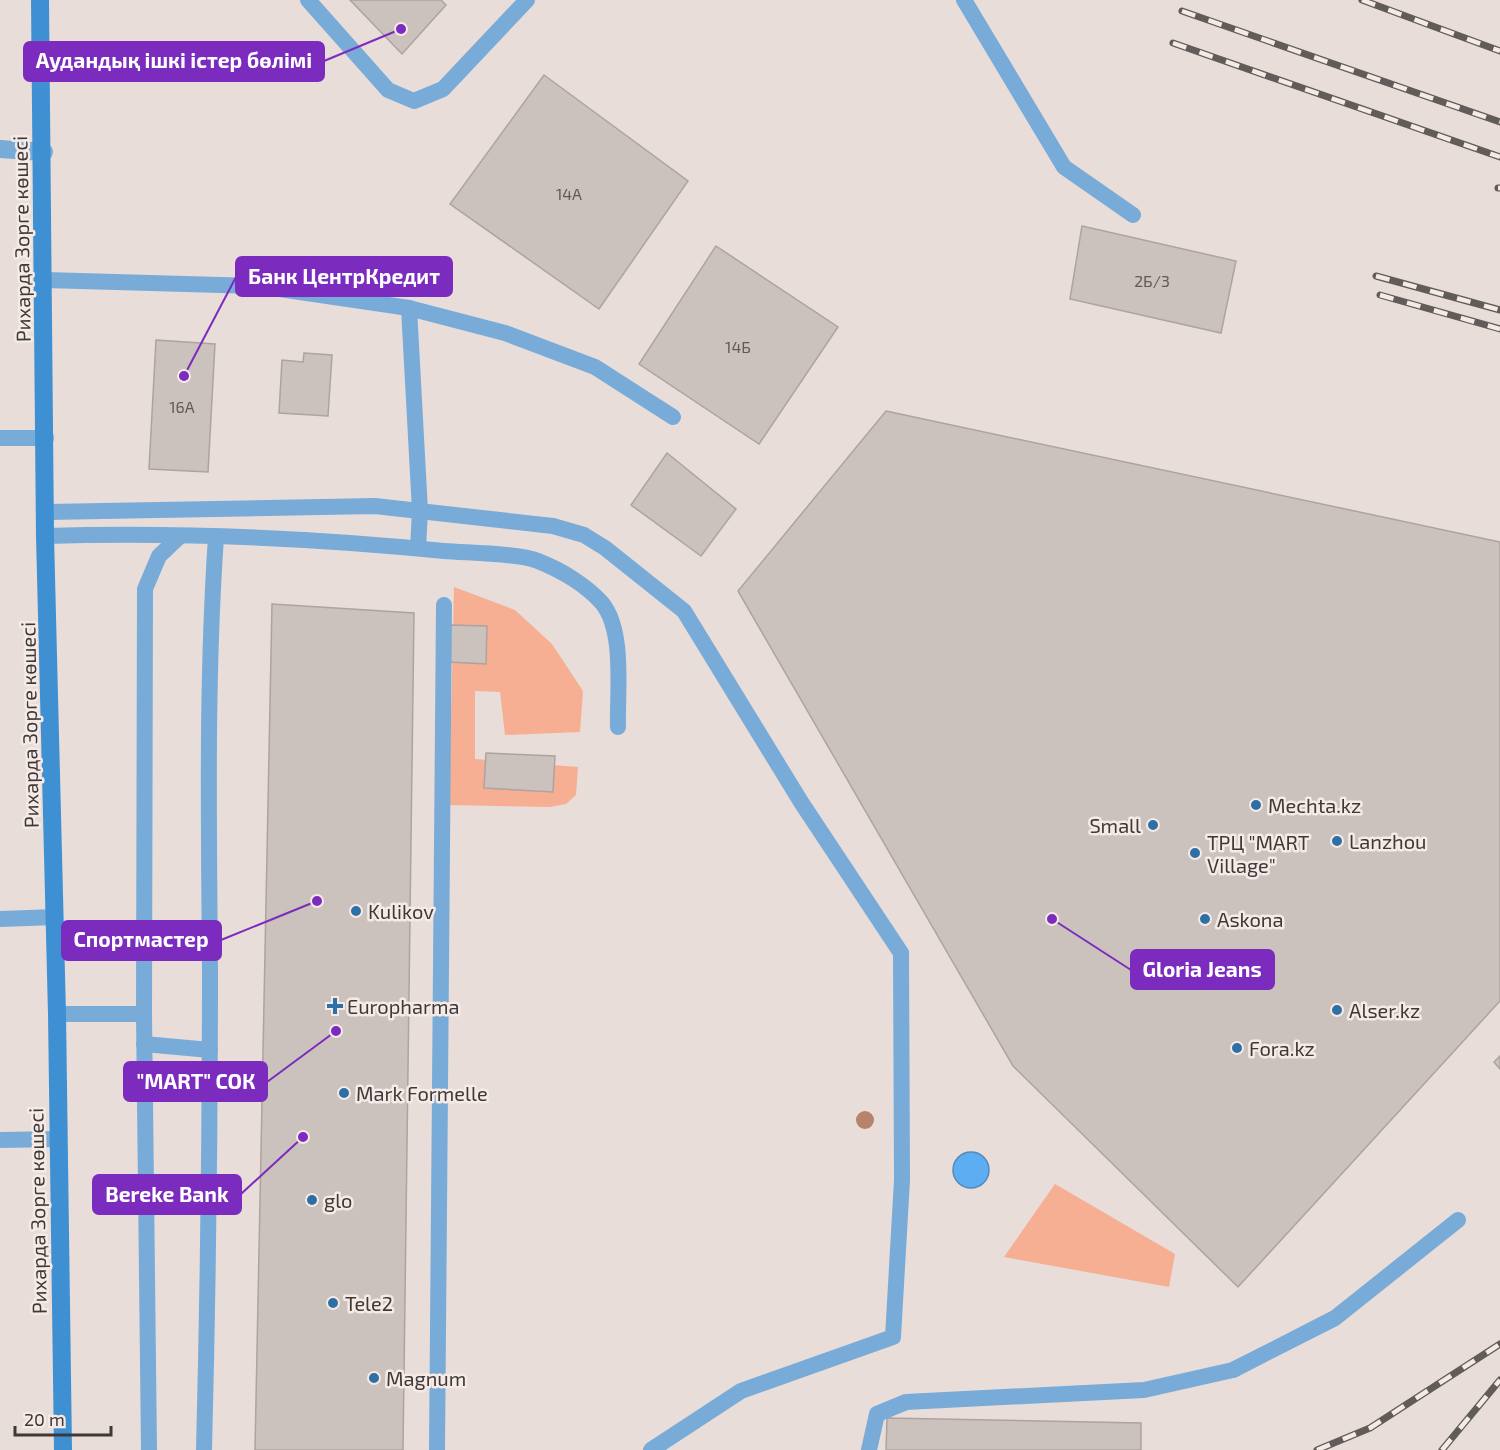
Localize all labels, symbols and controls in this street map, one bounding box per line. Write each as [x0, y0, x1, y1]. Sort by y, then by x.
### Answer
callout: Аудандық ішкі істер бөлімі [24, 42, 324, 81]
text: Аудандық ішкі істер бөлімі [36, 47, 312, 72]
street label: Рихарда Зорге көшесі [7, 136, 35, 342]
house number: 14А [556, 184, 582, 203]
callout: Банк ЦентрКредит [236, 257, 452, 296]
text: Банк ЦентрКредит [248, 263, 440, 288]
house number: 2Б/3 [1134, 271, 1170, 290]
house number: 14Б [725, 337, 751, 356]
house number: 16А [169, 397, 195, 416]
street label: Рихарда Зорге көшесі [15, 622, 43, 828]
place label: Mechta.kz [1268, 793, 1361, 817]
marker: Mechta.kz [1249, 798, 1263, 812]
place label: Small [1089, 813, 1141, 837]
marker: Small [1146, 818, 1160, 832]
place label: Lanzhou [1349, 829, 1426, 853]
place label: ТРЦ "MART Village" [1207, 830, 1310, 877]
marker: Lanzhou [1330, 834, 1344, 848]
marker: ТРЦ "MART Village" [1188, 846, 1202, 860]
place label: Kulikov [368, 899, 434, 923]
marker: Kulikov [349, 904, 363, 918]
place label: Askona [1217, 907, 1283, 931]
marker: Askona [1198, 912, 1212, 926]
callout: Спортмастер [62, 921, 221, 960]
text: Спортмастер [73, 926, 209, 951]
callout: Gloria Jeans [1131, 950, 1274, 989]
text: Gloria Jeans [1142, 956, 1262, 981]
place label: Europharma [347, 994, 459, 1018]
place label: Alser.kz [1349, 998, 1420, 1022]
marker: Europharma [328, 999, 342, 1013]
marker: Alser.kz [1330, 1003, 1344, 1017]
place label: Fora.kz [1249, 1036, 1315, 1060]
marker: Fora.kz [1230, 1041, 1244, 1055]
callout: "MART" СОК [124, 1062, 267, 1101]
text: "MART" СОК [137, 1068, 256, 1093]
place label: Mark Formelle [356, 1081, 488, 1105]
marker: Mark Formelle [337, 1086, 351, 1100]
street label: Рихарда Зорге көшесі [23, 1108, 51, 1314]
callout: Bereke Bank [93, 1175, 241, 1214]
text: Bereke Bank [105, 1181, 229, 1206]
place label: glo [324, 1188, 352, 1212]
marker: glo [305, 1193, 319, 1207]
place label: Tele2 [345, 1291, 393, 1315]
marker: Tele2 [326, 1296, 340, 1310]
place label: Magnum [386, 1366, 466, 1390]
marker: Magnum [367, 1371, 381, 1385]
scale bar [15, 1399, 111, 1437]
text: 20 m [24, 1408, 65, 1430]

